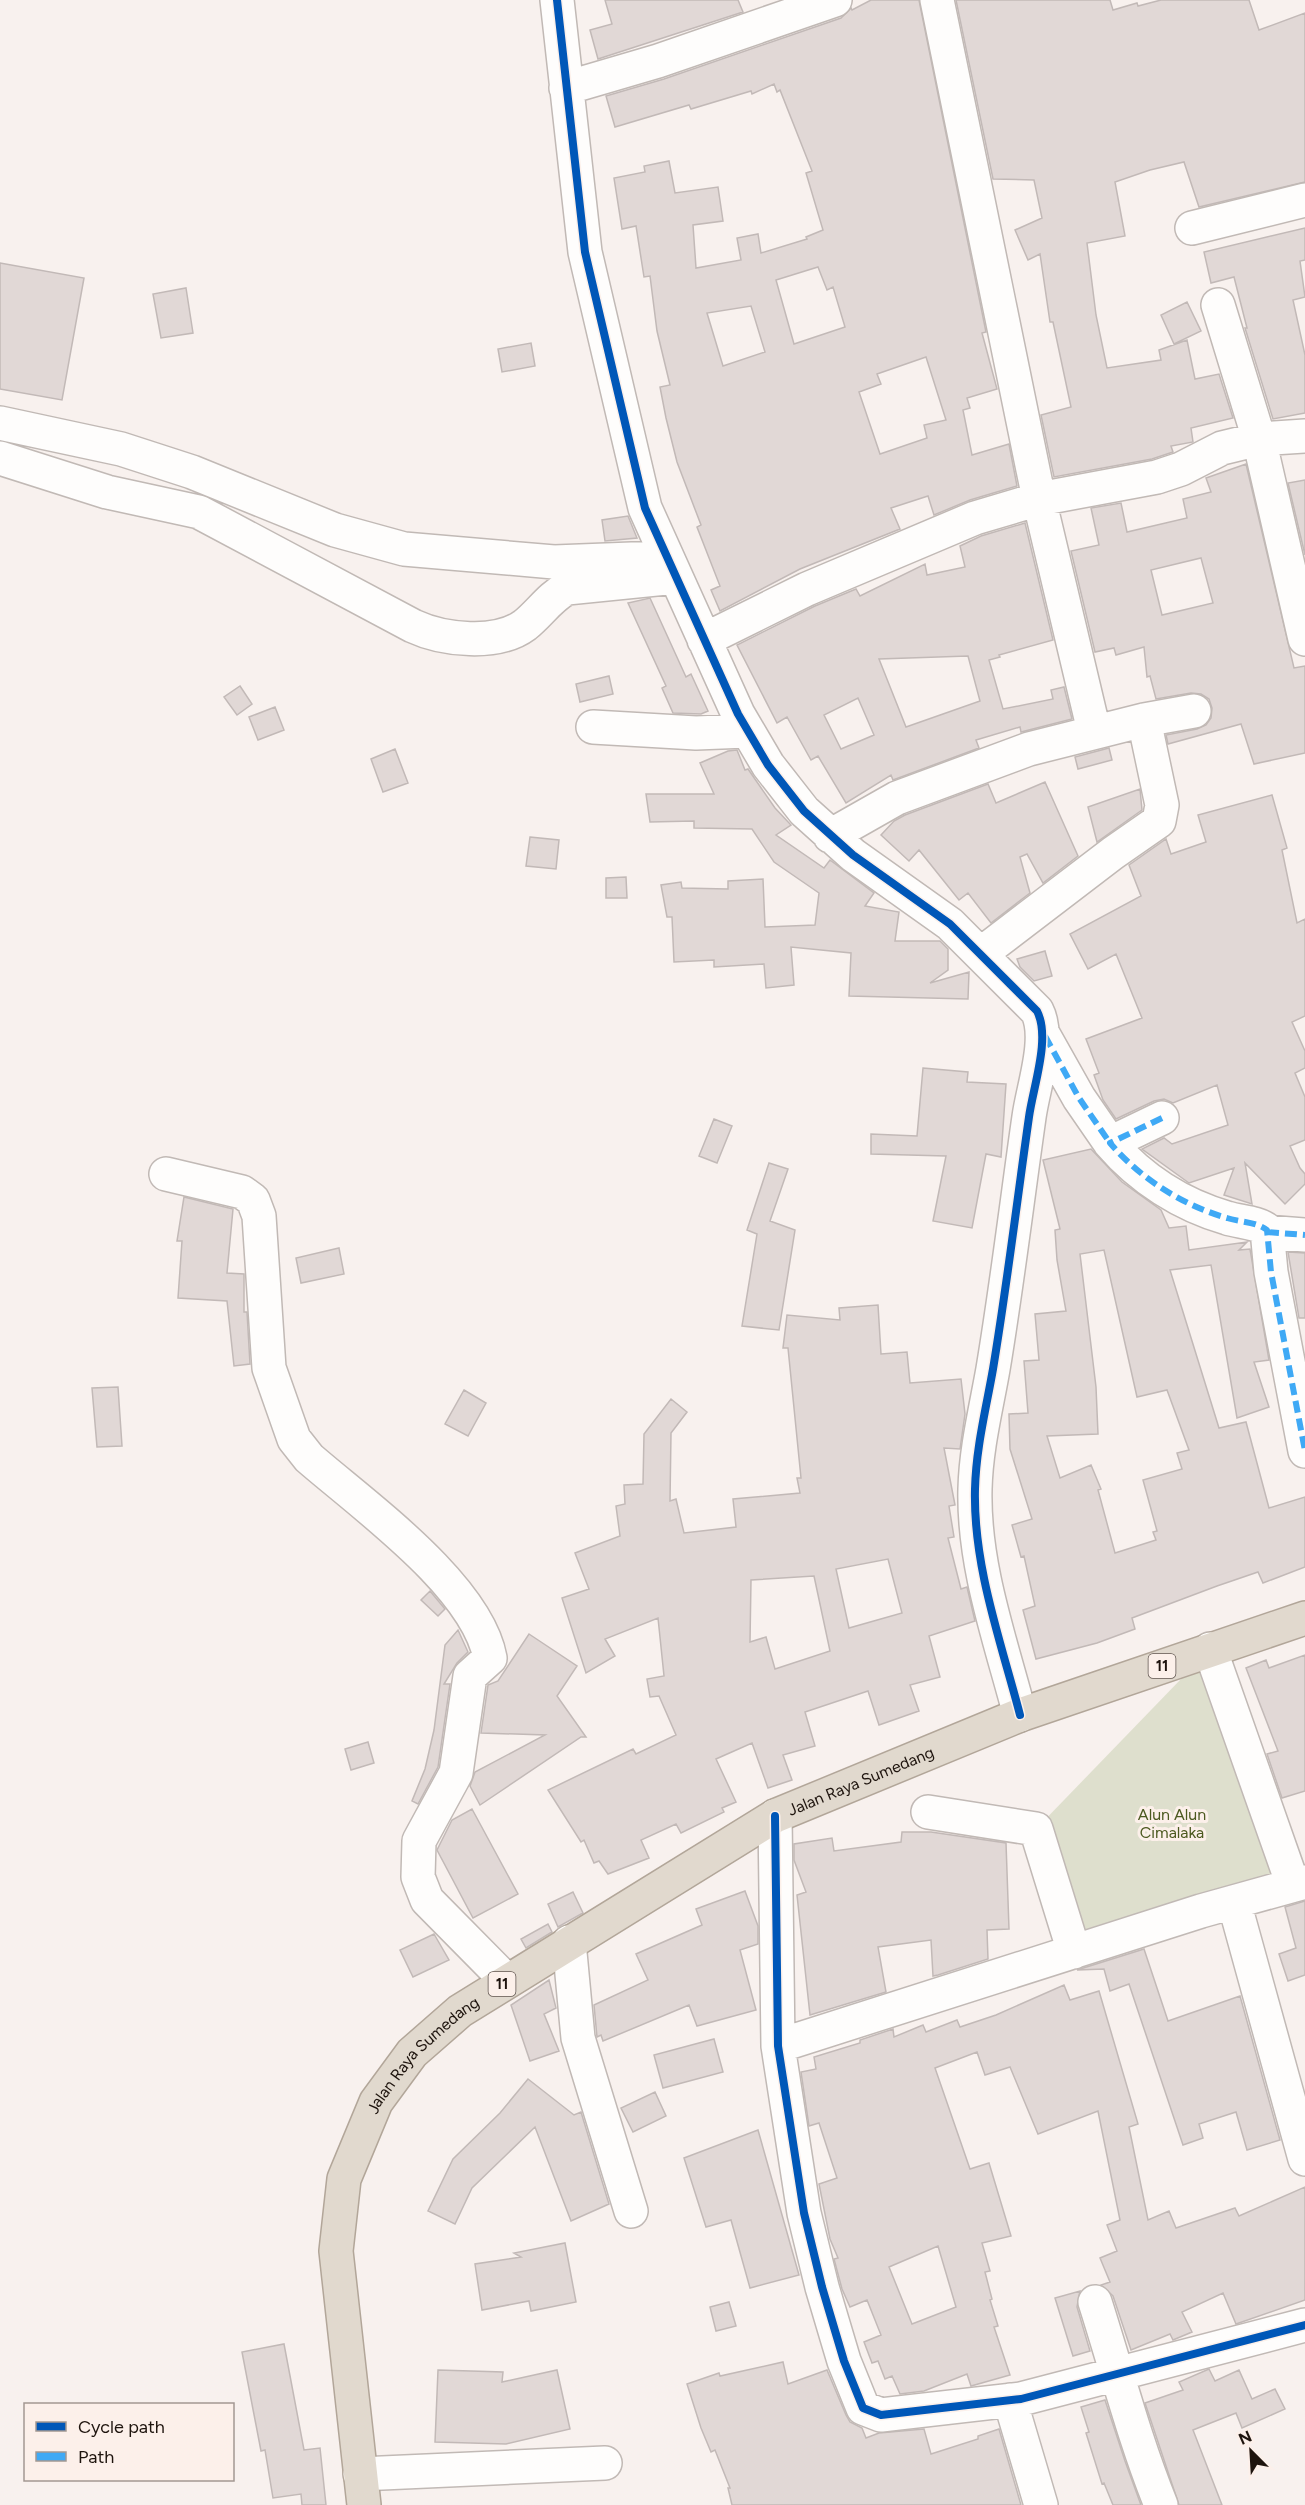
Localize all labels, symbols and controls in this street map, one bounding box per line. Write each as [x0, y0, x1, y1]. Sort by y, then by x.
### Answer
road number: 11 [1148, 1654, 1176, 1678]
street label: Jalan Raya Sumedang [785, 1743, 937, 1820]
park label: Alun Alun Cimalaka [1138, 1805, 1206, 1842]
road number: 11 [488, 1972, 516, 1996]
street label: Jalan Raya Sumedang [363, 1993, 483, 2117]
legend [24, 2403, 234, 2481]
text: Cycle path [78, 2416, 165, 2438]
north arrow [1221, 2421, 1281, 2481]
text: N [1236, 2427, 1255, 2449]
text: Path [78, 2446, 114, 2468]

